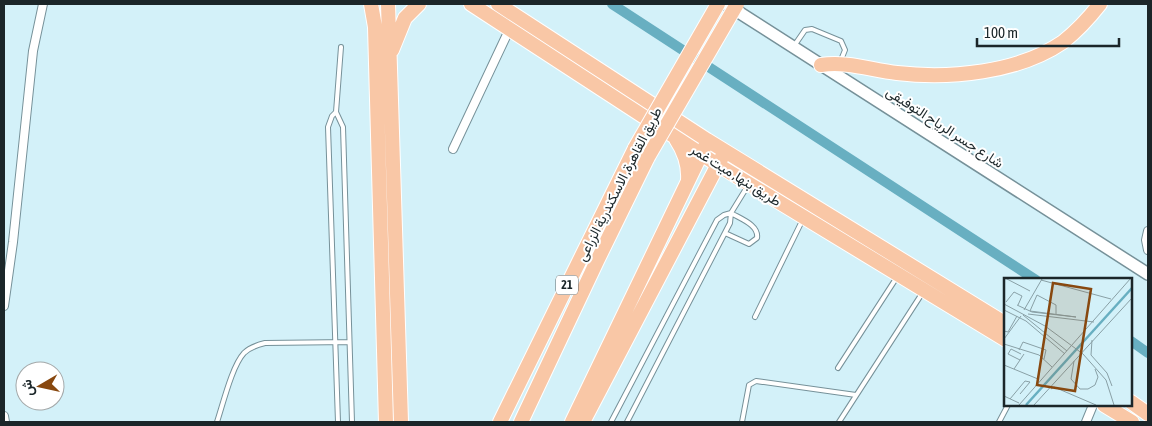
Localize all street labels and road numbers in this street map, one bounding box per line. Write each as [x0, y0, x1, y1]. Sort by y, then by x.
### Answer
street label: شارع جسر الرياح التوفيقى [882, 83, 1007, 173]
street label: طريق القاهرة, الاسكندرية الزراعى [573, 104, 666, 264]
street label: طريق بنها, ميت غمر [686, 140, 784, 210]
road number: 21 [556, 276, 578, 294]

